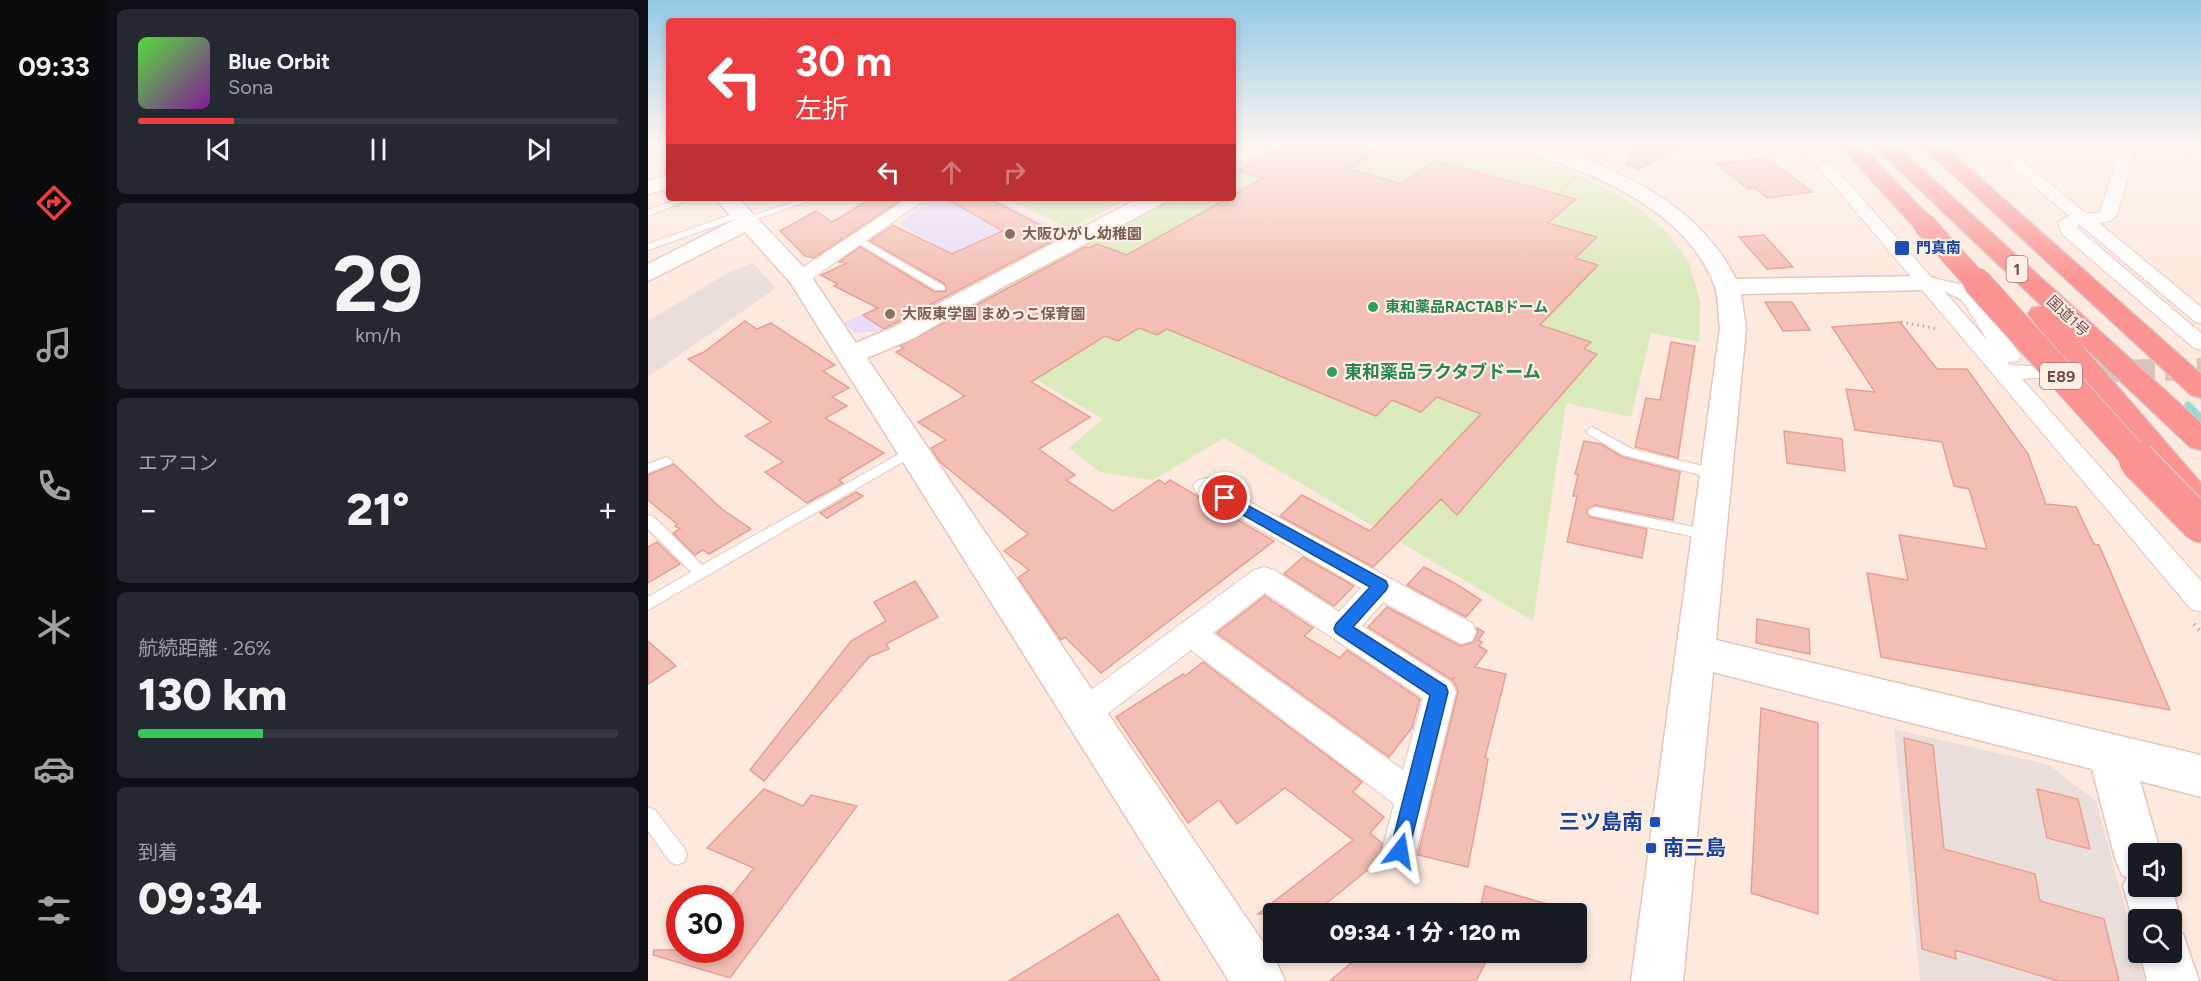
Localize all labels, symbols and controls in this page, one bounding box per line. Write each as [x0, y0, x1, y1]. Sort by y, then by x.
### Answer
text: 30 m [795, 36, 892, 87]
icon: left [696, 42, 774, 120]
text: Blue Orbit [228, 48, 330, 75]
text: 09:33 [18, 50, 90, 83]
text: Sona [228, 75, 273, 99]
text: 左折 [795, 92, 849, 125]
icon: previous [202, 133, 235, 166]
icon: pause [362, 133, 395, 166]
icon: next [522, 133, 555, 166]
icon: left [872, 156, 905, 189]
icon: ahead [935, 156, 968, 189]
icon: right [998, 156, 1031, 189]
icon: directions [33, 182, 75, 224]
place label: 大阪ひがし幼稚園 [1022, 225, 1142, 243]
marker: 大阪ひがし幼稚園 [1003, 227, 1017, 241]
text: 29 [333, 237, 423, 331]
marker: 門真南 [1893, 239, 1911, 257]
place label: 門真南 [1916, 239, 1961, 257]
road number: 1 [2006, 256, 2028, 282]
street label: 国道1号 [2043, 292, 2093, 340]
place label: 東和薬品RACTABドーム [1385, 298, 1548, 316]
marker: 東和薬品RACTABドーム [1366, 300, 1380, 314]
place label: 大阪東学園 まめっこ保育園 [902, 305, 1086, 323]
marker: 大阪東学園 まめっこ保育園 [883, 307, 897, 321]
text: km/h [355, 323, 401, 347]
icon: music [33, 324, 75, 366]
place label: 東和薬品ラクタブドーム [1344, 361, 1541, 383]
road number: E89 [2040, 363, 2082, 389]
marker: 東和薬品ラクタブドーム [1325, 365, 1339, 379]
text: エアコン [138, 451, 218, 475]
icon: phone [33, 465, 75, 507]
pin [1199, 472, 1250, 523]
icon: arrive [1208, 481, 1241, 514]
text: 21° [347, 482, 409, 536]
text: − [138, 490, 159, 529]
text: + [597, 490, 618, 529]
icon: climate [33, 606, 75, 648]
text: 航続距離 · 26% [138, 636, 271, 660]
text: 130 km [138, 667, 287, 721]
icon: car [33, 748, 75, 790]
place label: 三ツ島南 [1559, 809, 1643, 834]
marker: 三ツ島南 [1648, 815, 1662, 829]
position arrow [1368, 819, 1432, 883]
place label: 南三島 [1663, 835, 1726, 860]
text: 到着 [138, 840, 178, 864]
marker: 南三島 [1644, 841, 1658, 855]
map controls [2128, 843, 2182, 963]
button: sound [2128, 843, 2182, 897]
text: 09:34 [138, 871, 262, 925]
speed limit sign: 30 [666, 885, 744, 963]
icon: filters [33, 889, 75, 931]
button: search [2128, 909, 2182, 963]
text: 09:34 · 1 分 · 120 m [1330, 919, 1520, 946]

